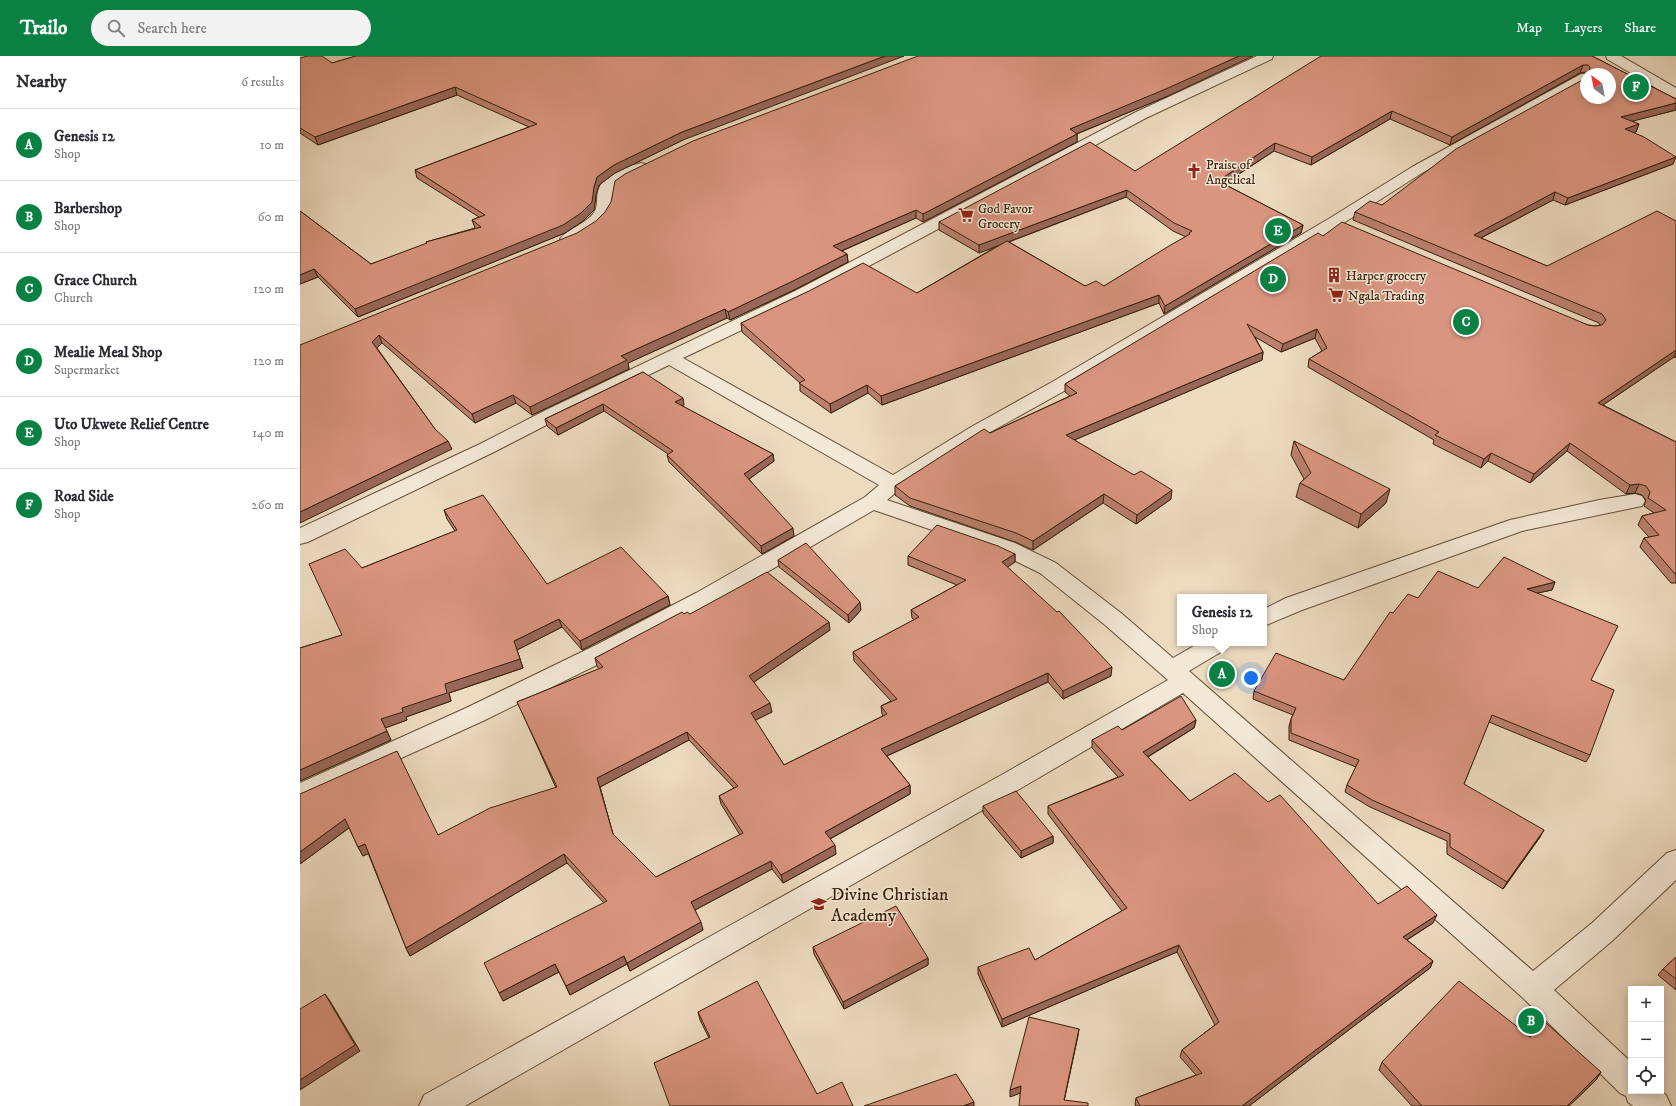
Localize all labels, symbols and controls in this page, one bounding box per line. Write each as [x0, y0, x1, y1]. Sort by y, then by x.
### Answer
search box [91, 10, 371, 46]
text: Trailo [20, 17, 67, 40]
icon: search [105, 17, 127, 39]
text: Search here [137, 19, 207, 38]
text: Map [1516, 19, 1542, 37]
text: Layers [1564, 19, 1602, 37]
text: Share [1624, 19, 1656, 37]
north arrow [1580, 68, 1616, 104]
text: Nearby [16, 71, 66, 93]
pin: F [1623, 72, 1649, 102]
text: 6 results [241, 74, 284, 90]
text: Genesis 12 [54, 127, 115, 146]
text: A [25, 137, 33, 153]
text: 10 m [260, 137, 284, 153]
text: Shop [54, 146, 80, 162]
place label: Praise of Angelical [1206, 157, 1255, 188]
church icon: Praise of Angelical [1185, 162, 1203, 180]
text: Barbershop [54, 199, 122, 218]
place label: God Favor Grocery [978, 201, 1033, 232]
supermarket icon: God Favor Grocery [957, 206, 975, 224]
text: B [25, 209, 33, 225]
text: 60 m [258, 209, 284, 225]
pin: E [1265, 216, 1291, 246]
text: Shop [54, 218, 80, 234]
pin: D [1260, 264, 1286, 294]
building icon: Harper grocery [1325, 266, 1343, 284]
place label: Harper grocery [1346, 268, 1427, 284]
text: Grace Church [54, 271, 137, 290]
text: C [25, 281, 33, 297]
text: 120 m [253, 281, 284, 297]
supermarket icon: Ngala Trading [1327, 286, 1345, 304]
place label: Ngala Trading [1348, 288, 1425, 304]
text: Church [54, 290, 93, 306]
pin: C [1453, 307, 1479, 337]
text: Mealie Meal Shop [54, 343, 162, 362]
text: D [24, 353, 34, 369]
text: 120 m [253, 353, 284, 369]
text: Supermarket [54, 362, 120, 378]
text: Uto Ukwete Relief Centre [54, 415, 209, 434]
text: E [24, 425, 34, 441]
text: 140 m [252, 425, 284, 441]
text: Shop [54, 434, 80, 450]
text: Road Side [54, 487, 114, 506]
text: F [25, 497, 33, 513]
text: 260 m [251, 497, 284, 513]
text: Shop [54, 506, 80, 522]
popup [1177, 594, 1267, 646]
text: Genesis 12 [1192, 603, 1252, 622]
text: Shop [1192, 622, 1218, 638]
pin: A [1209, 659, 1235, 689]
your location [1241, 668, 1261, 688]
place label: Divine Christian Academy [831, 884, 949, 927]
school or university icon: Divine Christian Academy [810, 895, 828, 913]
map controls [1628, 986, 1664, 1094]
button: + [1628, 986, 1664, 1022]
pin: B [1518, 1006, 1544, 1036]
button: − [1628, 1022, 1664, 1058]
button: locate [1628, 1058, 1664, 1094]

